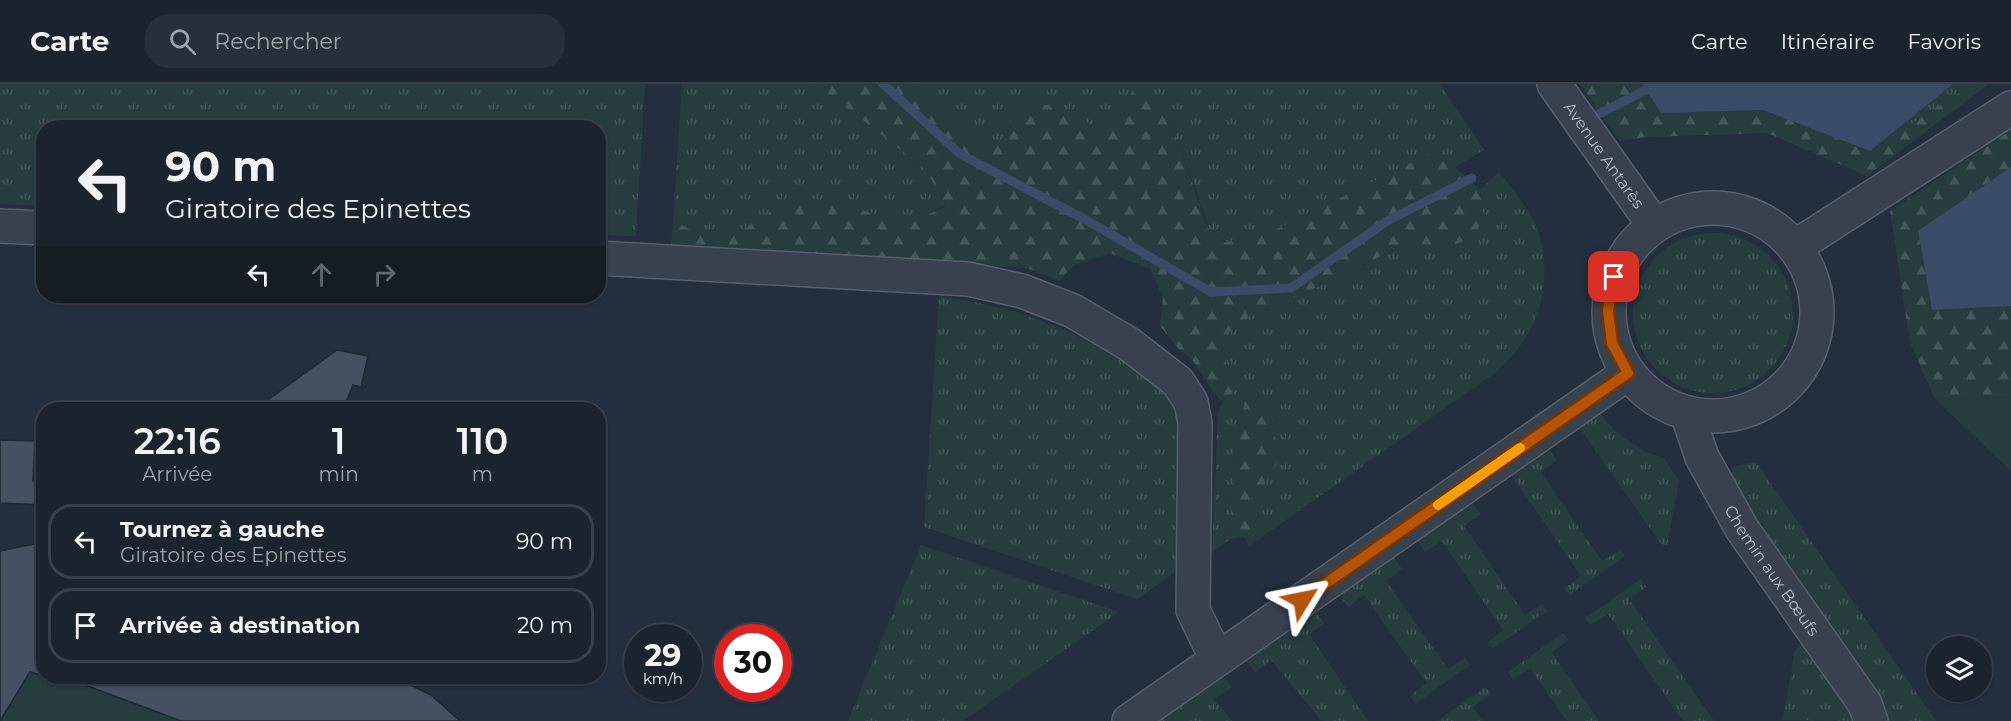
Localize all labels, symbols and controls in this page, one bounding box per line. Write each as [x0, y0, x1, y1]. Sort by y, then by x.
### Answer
search box [145, 14, 565, 68]
text: Carte [30, 24, 109, 58]
icon: search [166, 25, 199, 58]
text: Rechercher [214, 28, 342, 55]
text: Carte [1691, 29, 1748, 54]
text: Itinéraire [1781, 29, 1875, 54]
text: Favoris [1908, 29, 1981, 54]
street label: Avenue Antarès [1560, 98, 1648, 212]
text: 90 m [165, 140, 276, 192]
icon: left [66, 144, 144, 222]
text: Giratoire des Epinettes [165, 192, 471, 225]
pin [1588, 251, 1639, 302]
icon: left [242, 258, 275, 291]
icon: ahead [305, 258, 338, 291]
icon: right [368, 258, 401, 291]
icon: arrive [1597, 260, 1630, 293]
text: 22:16 [134, 419, 221, 463]
text: 1 [332, 419, 346, 463]
text: 110 [457, 419, 508, 463]
text: Arrivée [142, 462, 212, 486]
text: min [319, 462, 359, 486]
text: m [472, 462, 493, 486]
street label: Chemin aux Bœufs [1721, 502, 1823, 640]
text: Tournez à gauche [120, 516, 325, 543]
icon: left [69, 525, 102, 558]
text: 90 m [516, 528, 573, 555]
text: Giratoire des Epinettes [120, 543, 347, 567]
position arrow [1270, 568, 1334, 632]
icon: arrive [69, 609, 102, 642]
text: Arrivée à destination [120, 612, 360, 639]
text: 20 m [517, 612, 573, 639]
speed limit sign: 30 [714, 624, 792, 702]
map controls [1926, 636, 1992, 702]
button: layers [1926, 636, 1992, 702]
text: 29 [645, 637, 681, 674]
text: km/h [643, 669, 683, 688]

